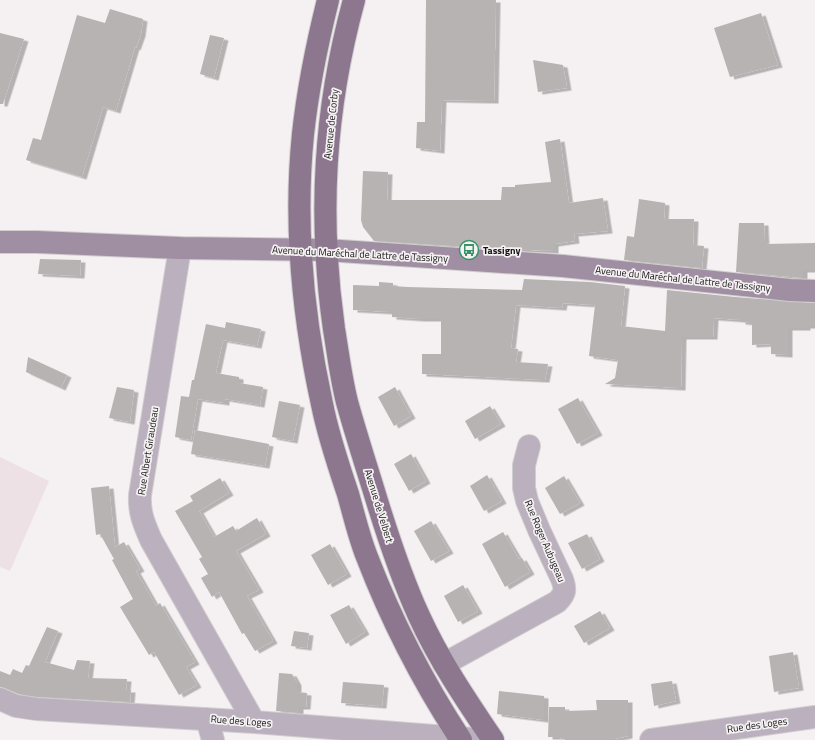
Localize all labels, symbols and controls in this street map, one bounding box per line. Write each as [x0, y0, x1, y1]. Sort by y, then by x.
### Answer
street label: Avenue de Corby [320, 88, 342, 160]
bus stop icon: Tassigny [458, 239, 480, 261]
street label: Avenue du Maréchal de Lattre de Tassigny [272, 242, 448, 266]
place label: Tassigny [483, 243, 521, 258]
street label: Avenue du Maréchal de Lattre de Tassigny [595, 262, 771, 296]
street label: Rue Albert Giraudeau [134, 406, 162, 496]
street label: Avenue de Velbert [361, 467, 397, 545]
street label: Rue Roger Aubugeau [521, 497, 569, 585]
street label: Rue des Loges [210, 711, 272, 731]
street label: Rue des Loges [726, 713, 788, 737]

